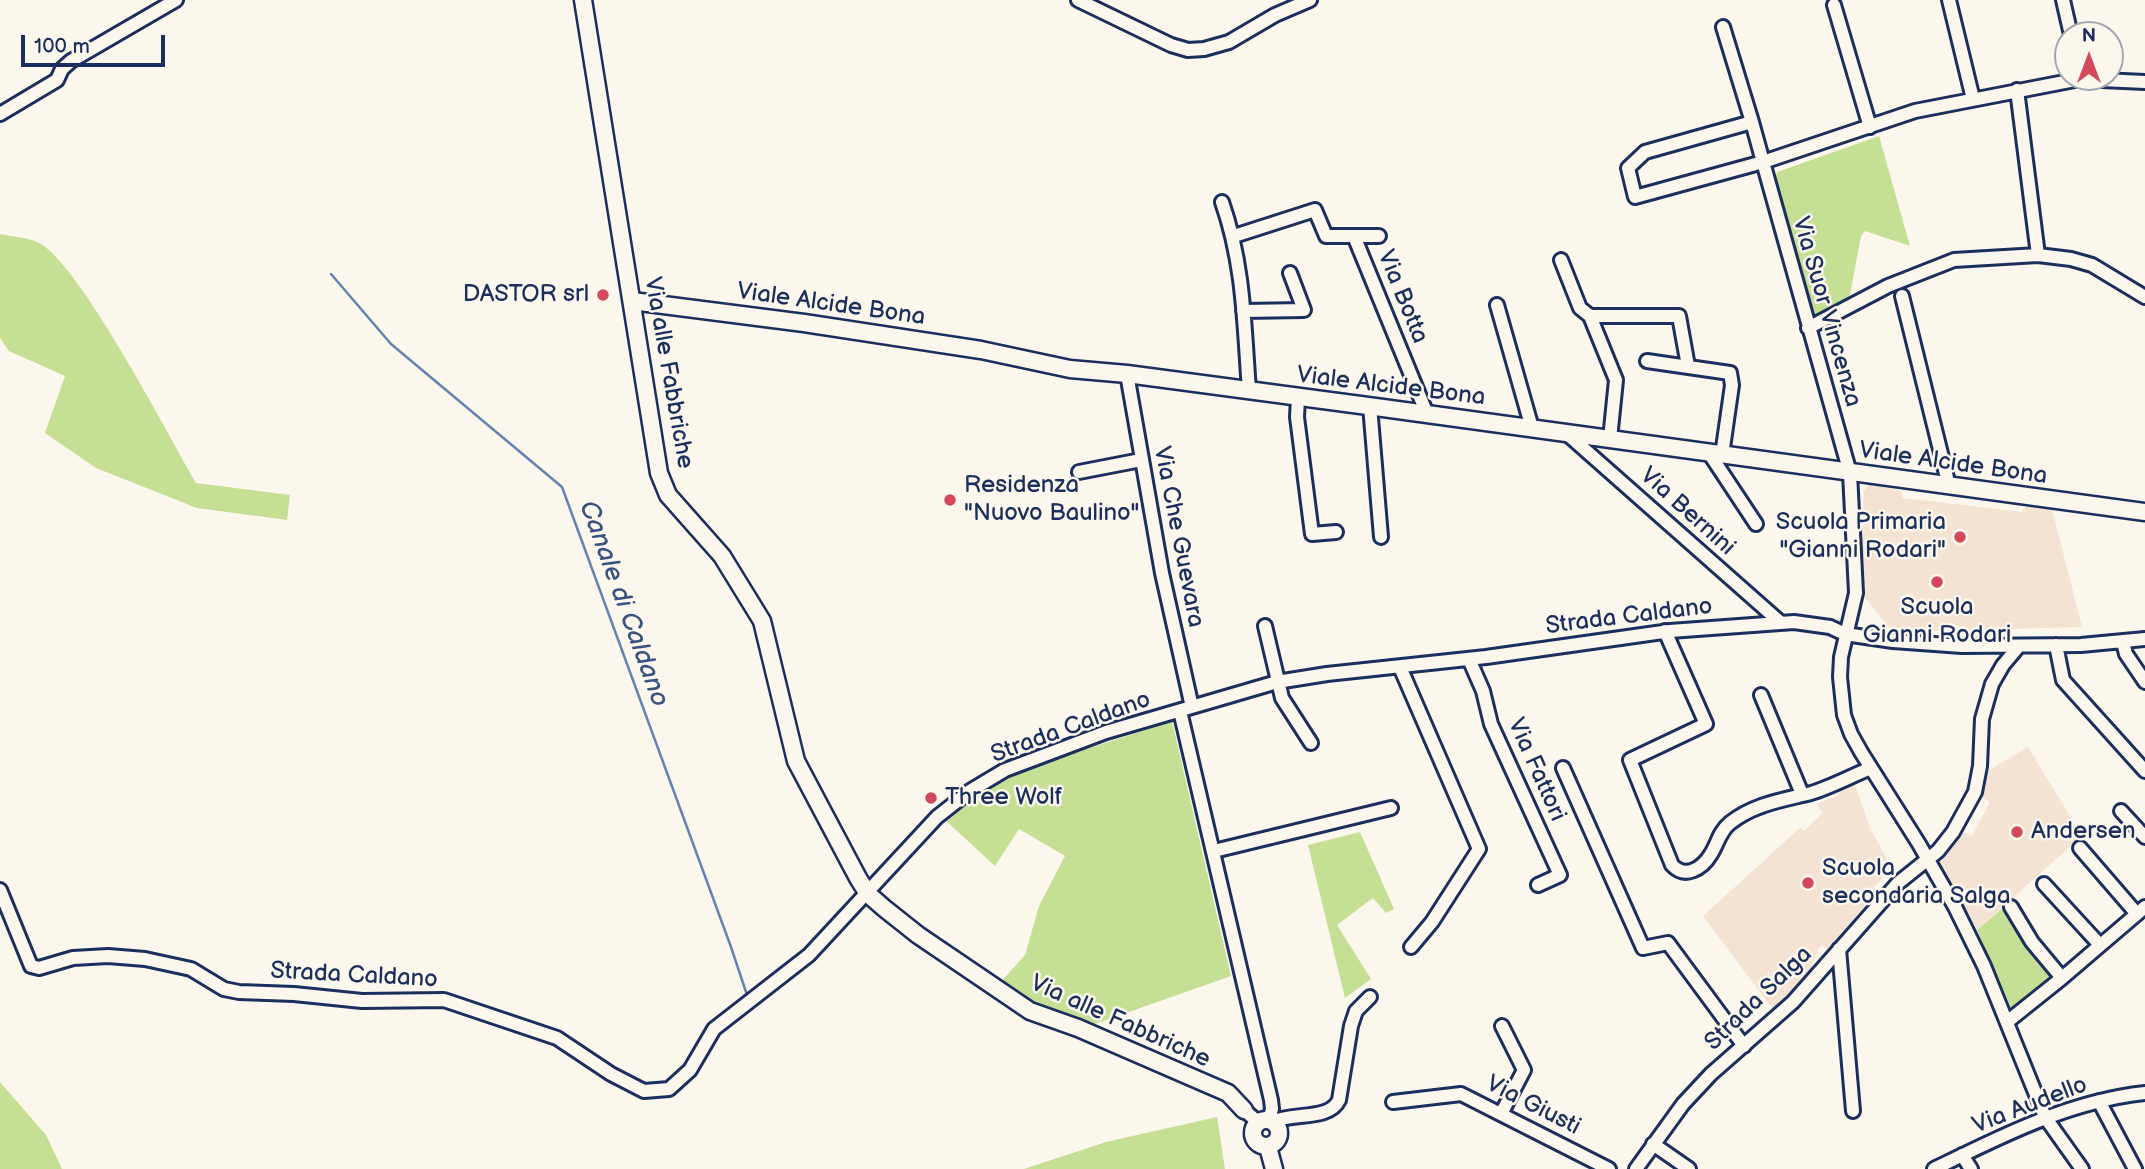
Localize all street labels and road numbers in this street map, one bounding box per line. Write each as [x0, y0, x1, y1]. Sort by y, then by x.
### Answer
street label: Via Suor Vincenza [1785, 214, 1867, 410]
street label: Via Botta [1370, 246, 1434, 348]
street label: Via alle Fabbriche [637, 275, 699, 471]
street label: Viale Alcide Bona [735, 278, 927, 332]
street label: Viale Alcide Bona [1295, 361, 1487, 413]
street label: Viale Alcide Bona [1857, 437, 2049, 491]
street label: Via Che Guevara [1146, 444, 1210, 630]
street label: Via Bernini [1633, 462, 1741, 562]
street label: Strada Caldano [1544, 592, 1714, 642]
street label: Strada Caldano [987, 686, 1155, 770]
street label: Via Fattori [1501, 714, 1571, 826]
street label: Strada Salga [1699, 941, 1819, 1057]
street label: Strada Caldano [269, 957, 439, 995]
street label: Via alle Fabbriche [1025, 969, 1215, 1075]
street label: Via Giusti [1481, 1070, 1585, 1142]
street label: Via Audello [1969, 1071, 2091, 1141]

